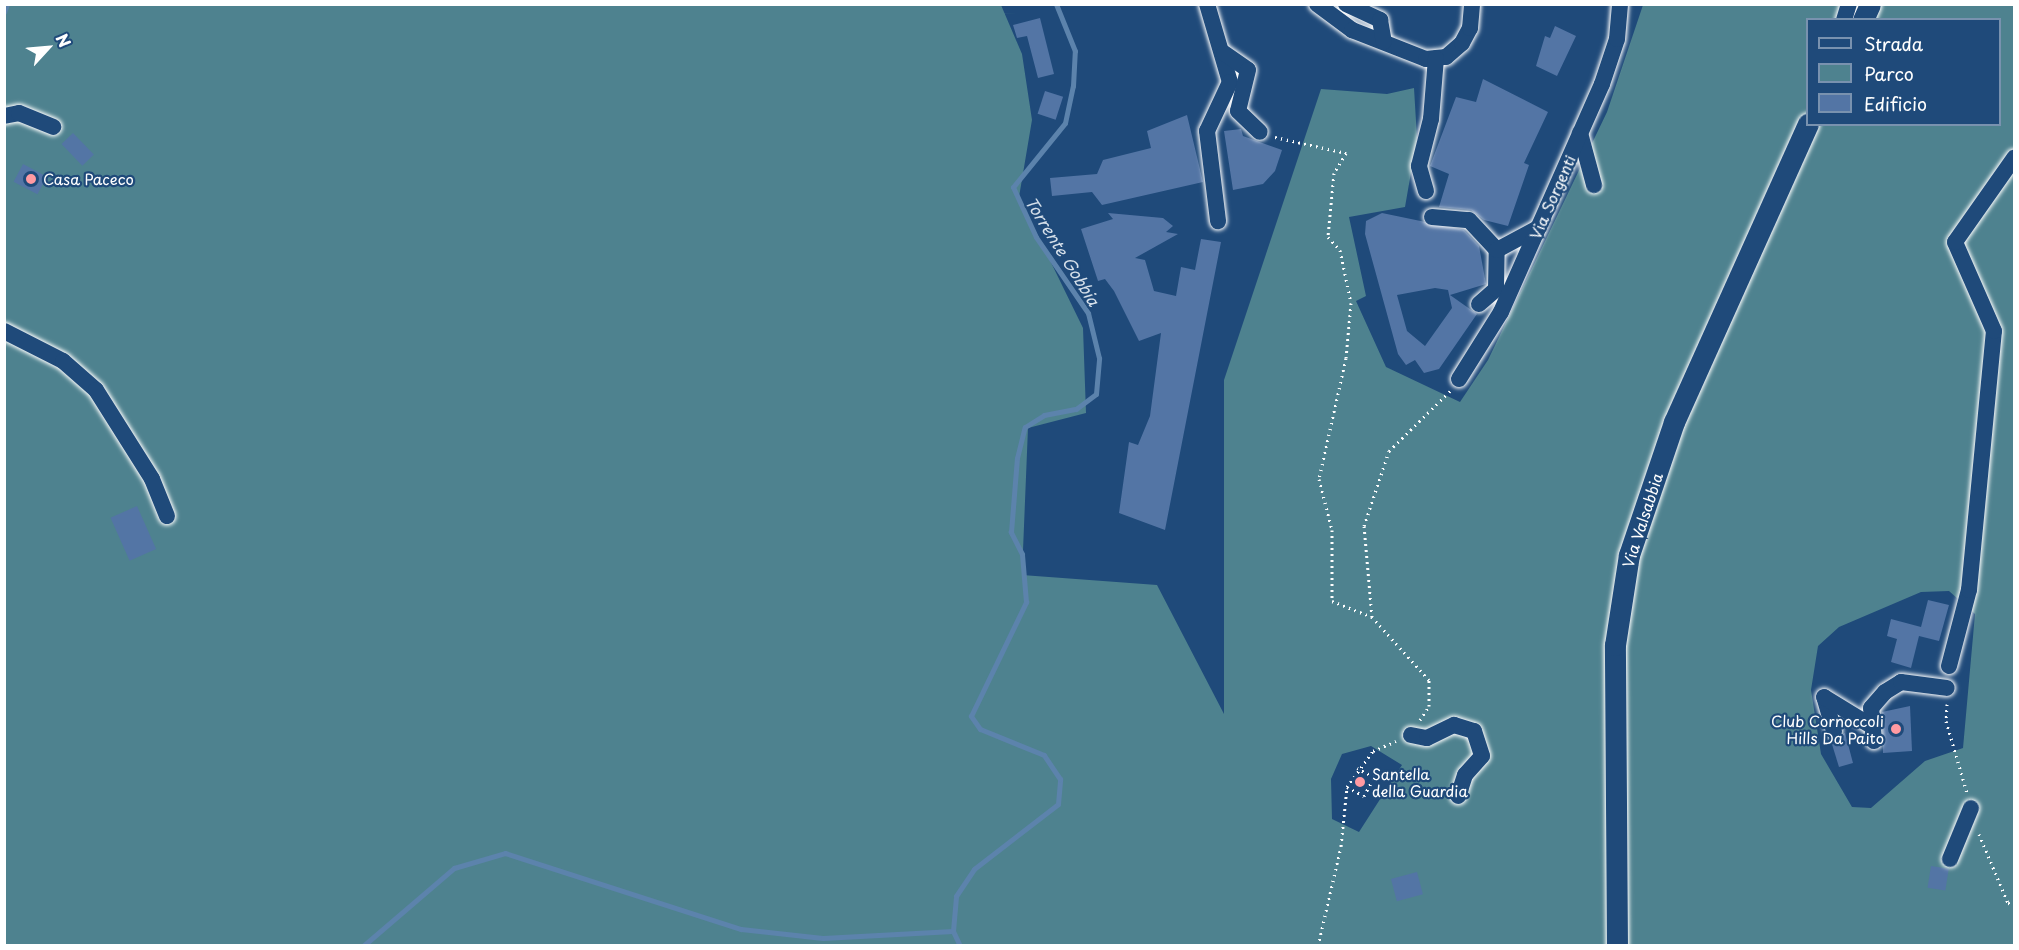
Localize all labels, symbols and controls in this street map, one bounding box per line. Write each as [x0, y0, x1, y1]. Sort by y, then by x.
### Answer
north arrow [18, 18, 78, 78]
legend [1806, 18, 2001, 126]
text: N [51, 29, 78, 51]
text: Strada [1864, 30, 1923, 57]
text: Parco [1864, 60, 1914, 87]
text: Edificio [1864, 90, 1927, 117]
street label: Via Sorgenti [1526, 153, 1578, 241]
place label: Casa Paceco [43, 170, 134, 188]
marker: Casa Paceco [24, 172, 38, 186]
water label: Torrente Gobbia [1022, 193, 1104, 309]
street label: Via Valsabbia [1618, 471, 1666, 569]
place label: Club Cornoccoli Hills Da Paito [1772, 711, 1884, 746]
marker: Club Cornoccoli Hills Da Paito [1889, 722, 1903, 736]
place label: Santella della Guardia [1372, 764, 1469, 799]
marker: Santella della Guardia [1353, 775, 1367, 789]

